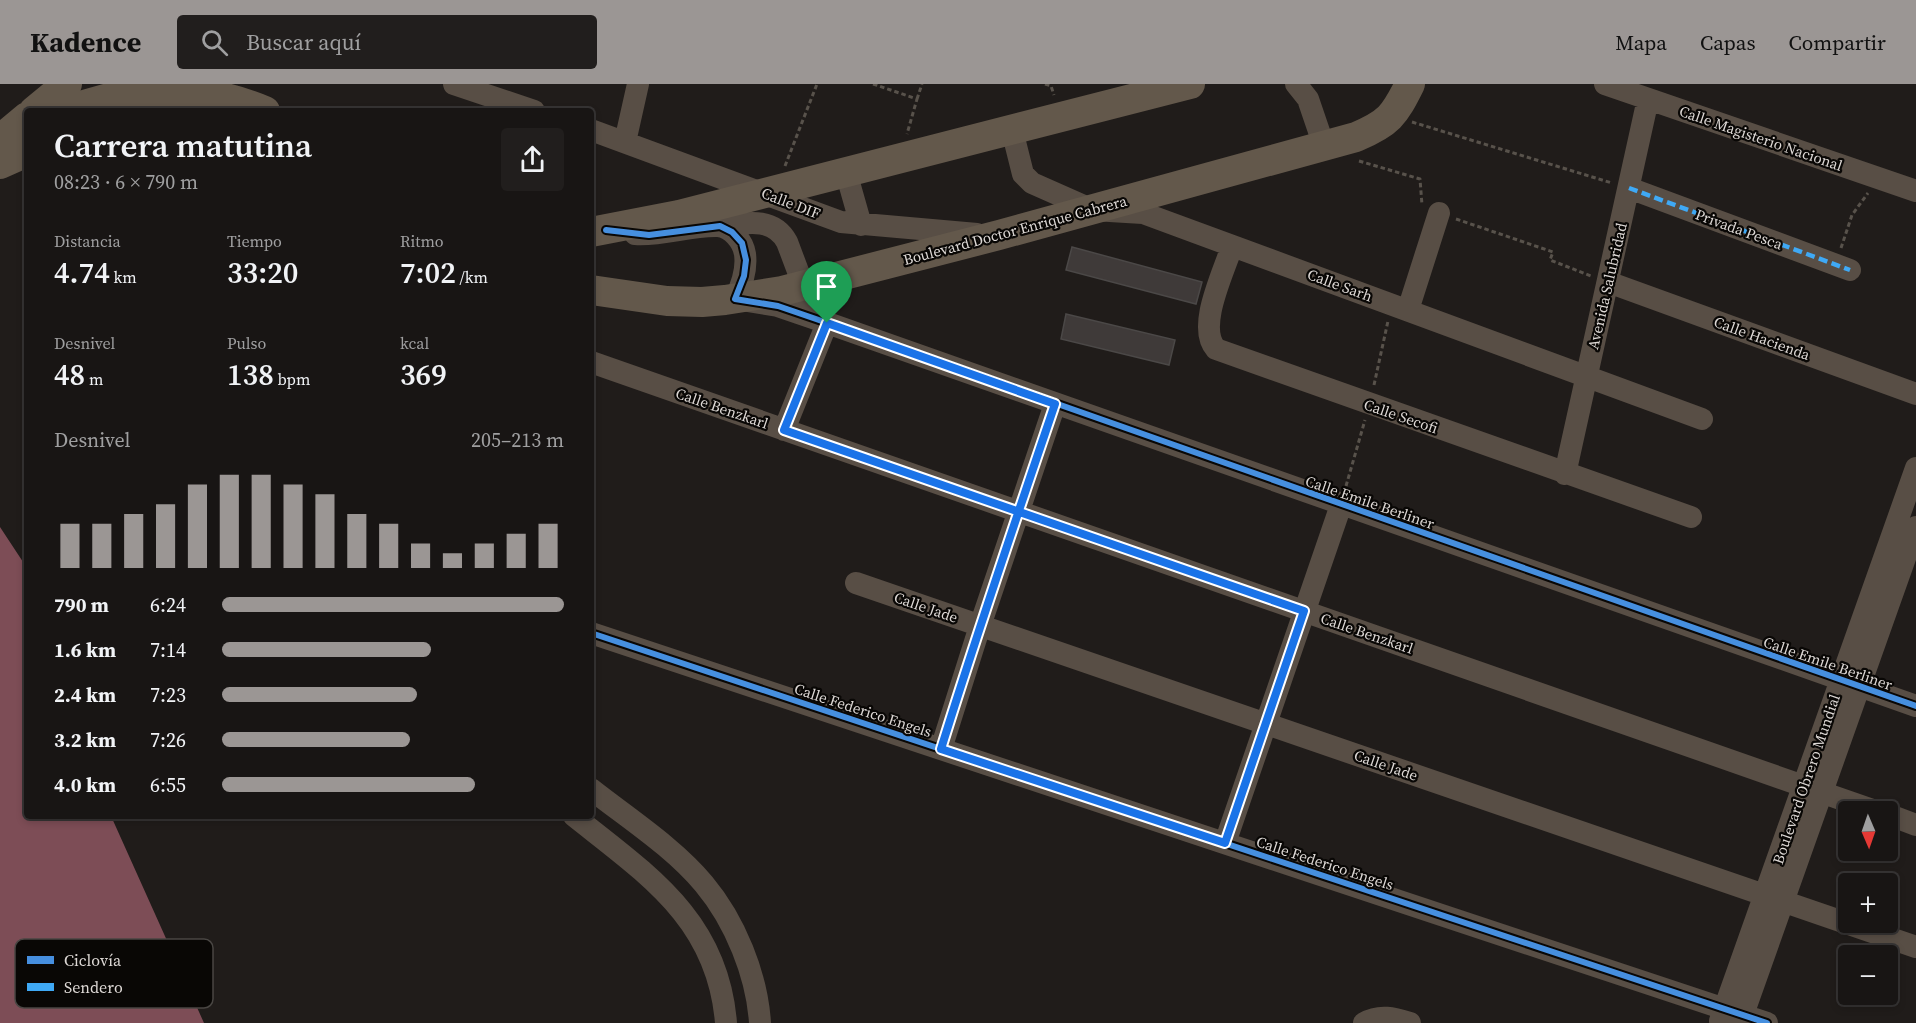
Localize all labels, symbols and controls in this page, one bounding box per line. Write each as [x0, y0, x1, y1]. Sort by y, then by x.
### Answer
search box [177, 15, 597, 69]
text: Kadence [30, 23, 141, 61]
icon: search [198, 26, 231, 59]
text: Buscar aquí [246, 27, 361, 57]
text: Mapa [1615, 28, 1667, 57]
text: Capas [1700, 28, 1756, 57]
text: Compartir [1789, 28, 1886, 57]
street label: Calle Magisterio Nacional [1677, 100, 1846, 176]
text: Carrera matutina [54, 123, 312, 168]
button: share [501, 128, 564, 191]
text: 08:23 · 6 × 790 m [54, 168, 198, 196]
street label: Calle DIF [758, 182, 824, 224]
street label: Boulevard Doctor Enrique Cabrera [901, 190, 1130, 270]
street label: Privada Pesca [1692, 204, 1786, 255]
street label: Avenida Salubridad [1582, 220, 1632, 351]
text: Distancia [54, 230, 121, 252]
text: Tiempo [227, 230, 282, 252]
text: Ritmo [400, 230, 444, 252]
text: 4.74 [54, 252, 110, 293]
text: 33:20 [227, 252, 298, 293]
text: 7:02 [400, 252, 456, 293]
pin [801, 261, 852, 323]
street label: Calle Sarh [1305, 264, 1375, 306]
text: km [110, 266, 137, 288]
text: /km [456, 266, 488, 288]
icon: arrive [810, 270, 843, 303]
street label: Calle Hacienda [1711, 311, 1813, 365]
text: Desnivel [54, 332, 115, 354]
text: Pulso [227, 332, 266, 354]
text: kcal [400, 332, 429, 354]
text: 48 [54, 354, 85, 395]
text: 138 [227, 354, 274, 395]
text: 369 [400, 354, 447, 395]
text: m [85, 368, 103, 390]
text: bpm [274, 368, 310, 390]
street label: Calle Benzkarl [673, 382, 772, 434]
street label: Calle Secofi [1361, 394, 1441, 438]
text: Desnivel [54, 426, 131, 454]
text: 205–213 m [471, 426, 564, 454]
street label: Calle Emile Berliner [1303, 470, 1438, 534]
street label: Calle Jade [891, 586, 961, 628]
text: 790 m [54, 591, 109, 619]
text: 6:24 [150, 591, 186, 619]
street label: Calle Benzkarl [1318, 607, 1417, 659]
street label: Calle Emile Berliner [1761, 631, 1896, 695]
text: 1.6 km [54, 636, 116, 664]
text: 7:14 [150, 636, 186, 664]
street label: Calle Federico Engels [792, 678, 934, 742]
text: 2.4 km [54, 681, 116, 709]
text: 7:23 [150, 681, 186, 709]
street label: Boulevard Obrero Mundial [1767, 691, 1845, 867]
text: 3.2 km [54, 726, 116, 754]
text: 7:26 [150, 726, 186, 754]
street label: Calle Jade [1351, 744, 1421, 786]
text: 4.0 km [54, 771, 116, 799]
text: 6:55 [150, 771, 186, 799]
north arrow [1838, 801, 1898, 861]
map controls [1838, 801, 1898, 1005]
street label: Calle Federico Engels [1254, 831, 1396, 895]
button: + [1838, 873, 1898, 933]
legend [15, 939, 213, 1008]
button: − [1838, 945, 1898, 1005]
text: Ciclovía [64, 949, 122, 971]
text: Sendero [64, 976, 123, 998]

